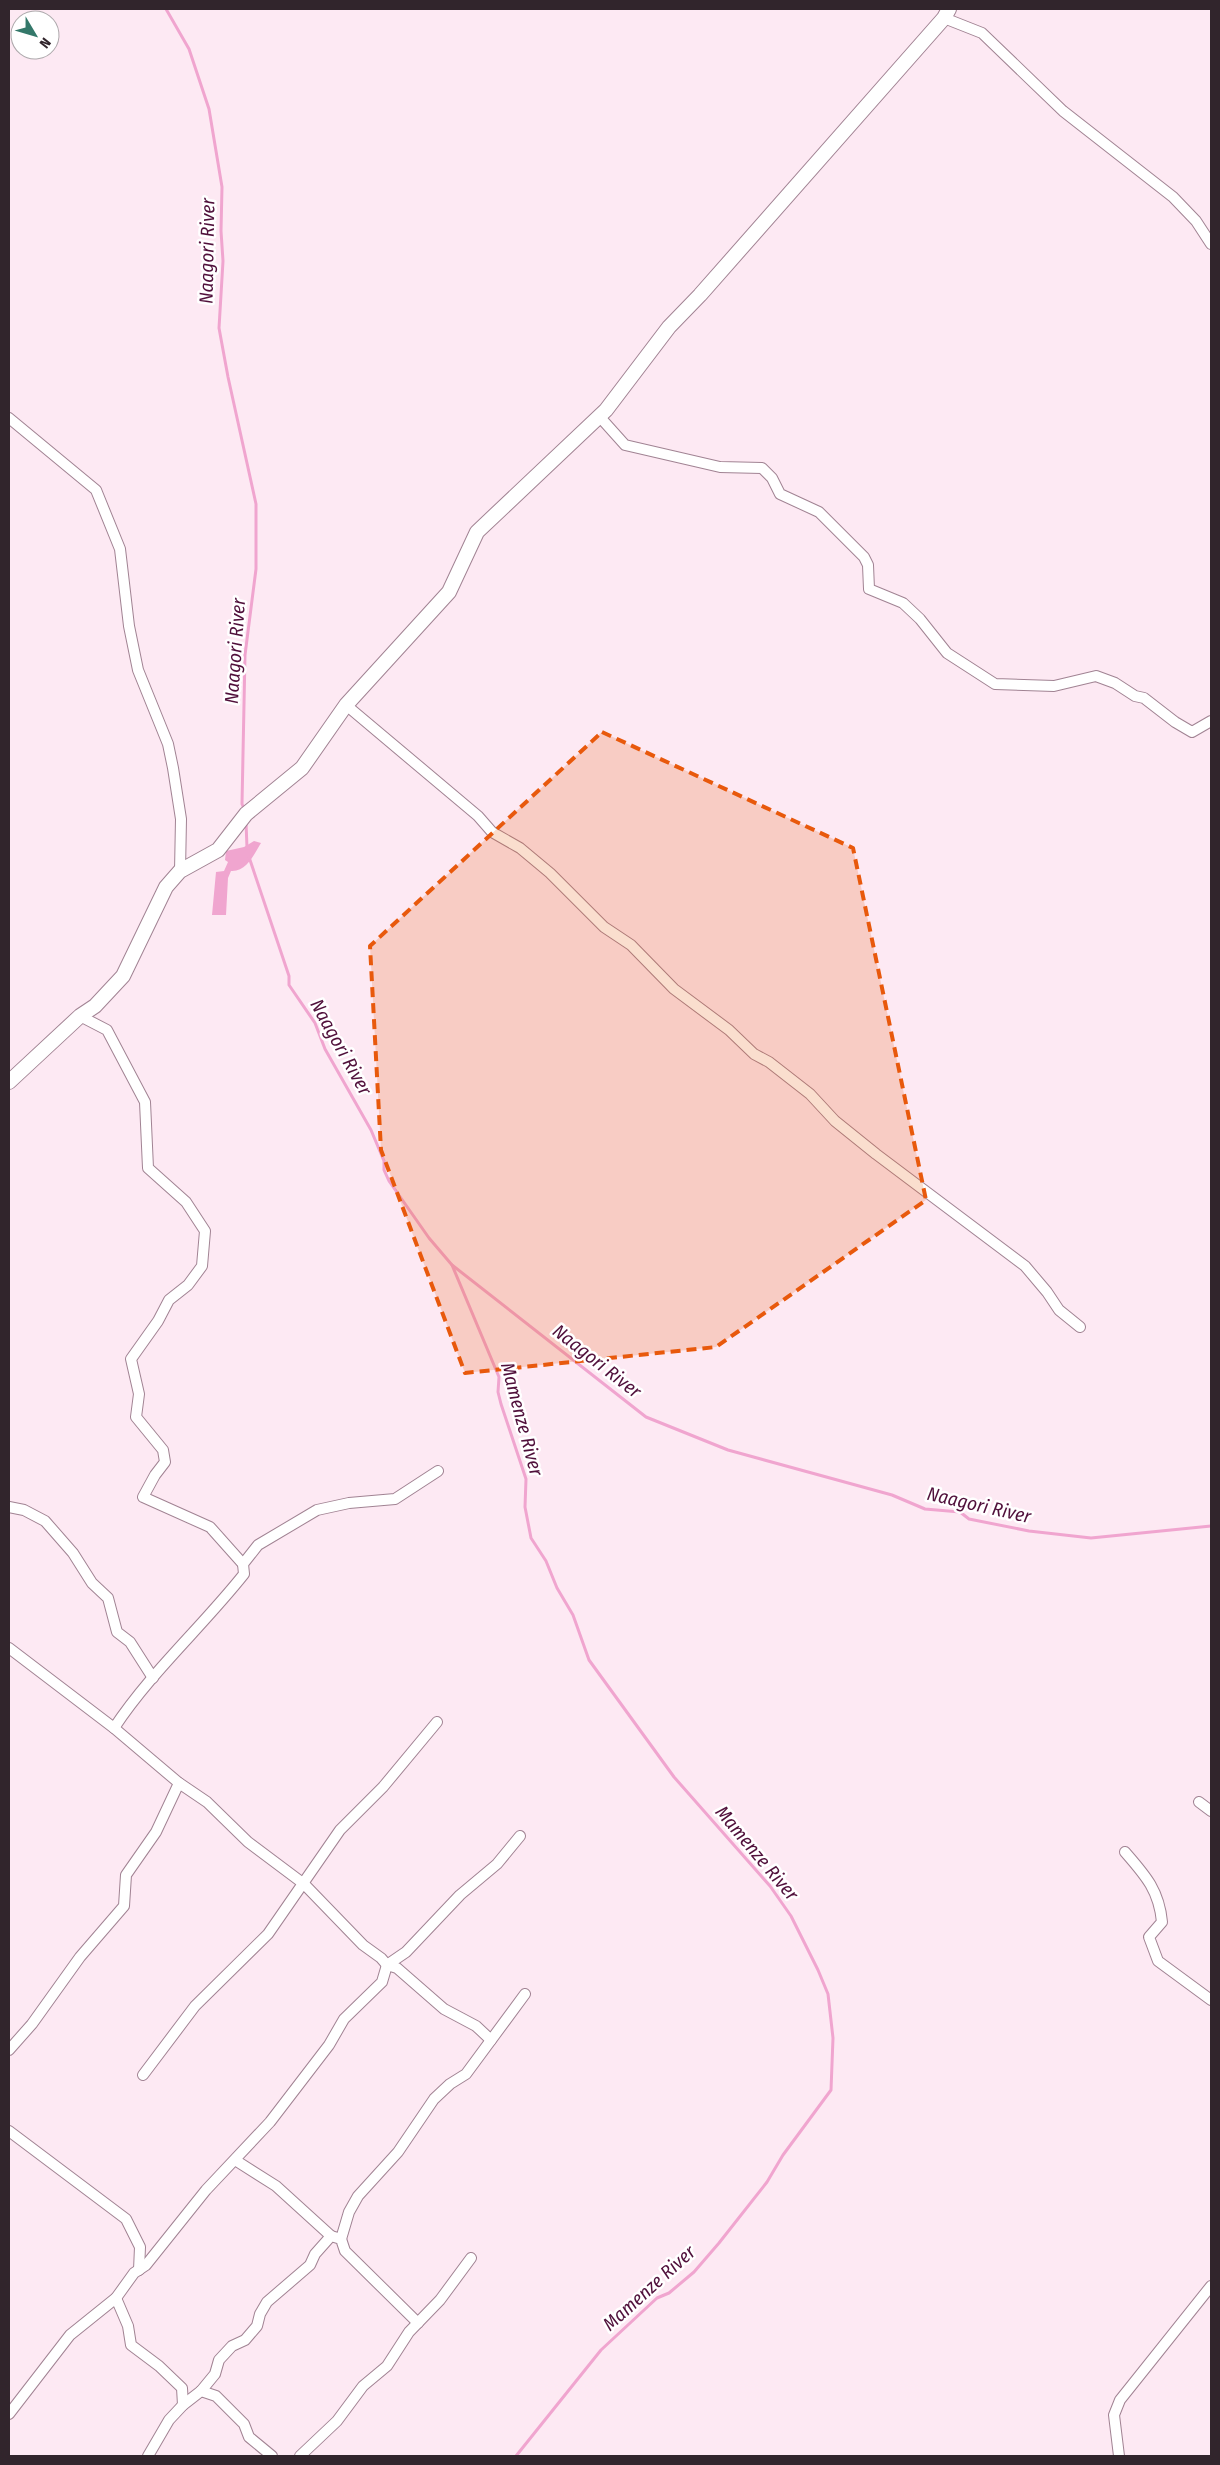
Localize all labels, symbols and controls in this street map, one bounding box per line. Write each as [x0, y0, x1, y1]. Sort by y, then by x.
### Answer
north arrow [10, 10, 60, 60]
text: N [36, 34, 54, 51]
water label: Naagori River [195, 196, 219, 304]
water label: Naagori River [220, 596, 250, 705]
water label: Naagori River [305, 995, 377, 1100]
water label: Naagori River [548, 1319, 647, 1404]
water label: Mamenze River [496, 1360, 549, 1480]
water label: Naagori River [925, 1482, 1035, 1528]
water label: Mamenze River [711, 1801, 804, 1906]
water label: Mamenze River [598, 2240, 701, 2336]

